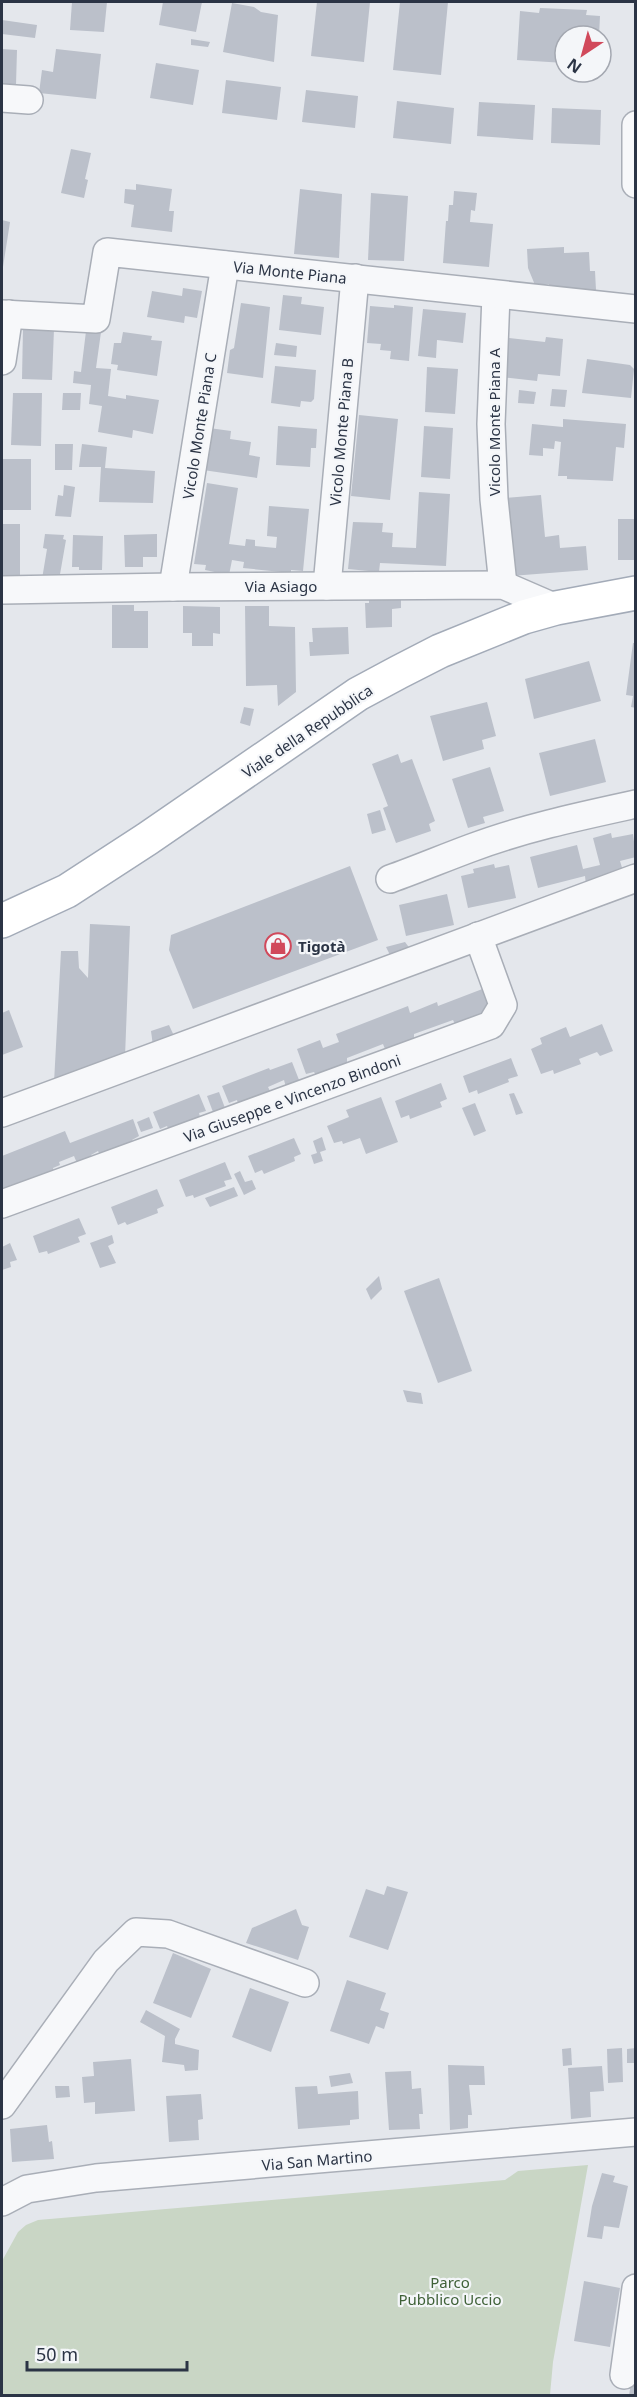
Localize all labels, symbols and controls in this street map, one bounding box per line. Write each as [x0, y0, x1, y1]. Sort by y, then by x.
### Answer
north arrow [553, 24, 613, 84]
text: N [562, 53, 586, 79]
street label: Via Monte Piana [232, 256, 348, 288]
street label: Vicolo Monte Piana A [484, 347, 504, 496]
street label: Vicolo Monte Piana C [178, 351, 221, 501]
street label: Vicolo Monte Piana B [325, 357, 357, 507]
street label: Via Asiago [245, 576, 317, 596]
street label: Viale della Repubblica [238, 680, 376, 782]
shop icon: Tigotà [263, 931, 293, 961]
place label: Tigotà [298, 936, 346, 956]
street label: Via Giuseppe e Vincenzo Bindoni [181, 1049, 403, 1147]
street label: Via San Martino [261, 2145, 373, 2175]
park label: Parco Pubblico Uccio [398, 2272, 502, 2309]
scale bar [27, 2334, 188, 2372]
text: 50 m [36, 2342, 78, 2366]

